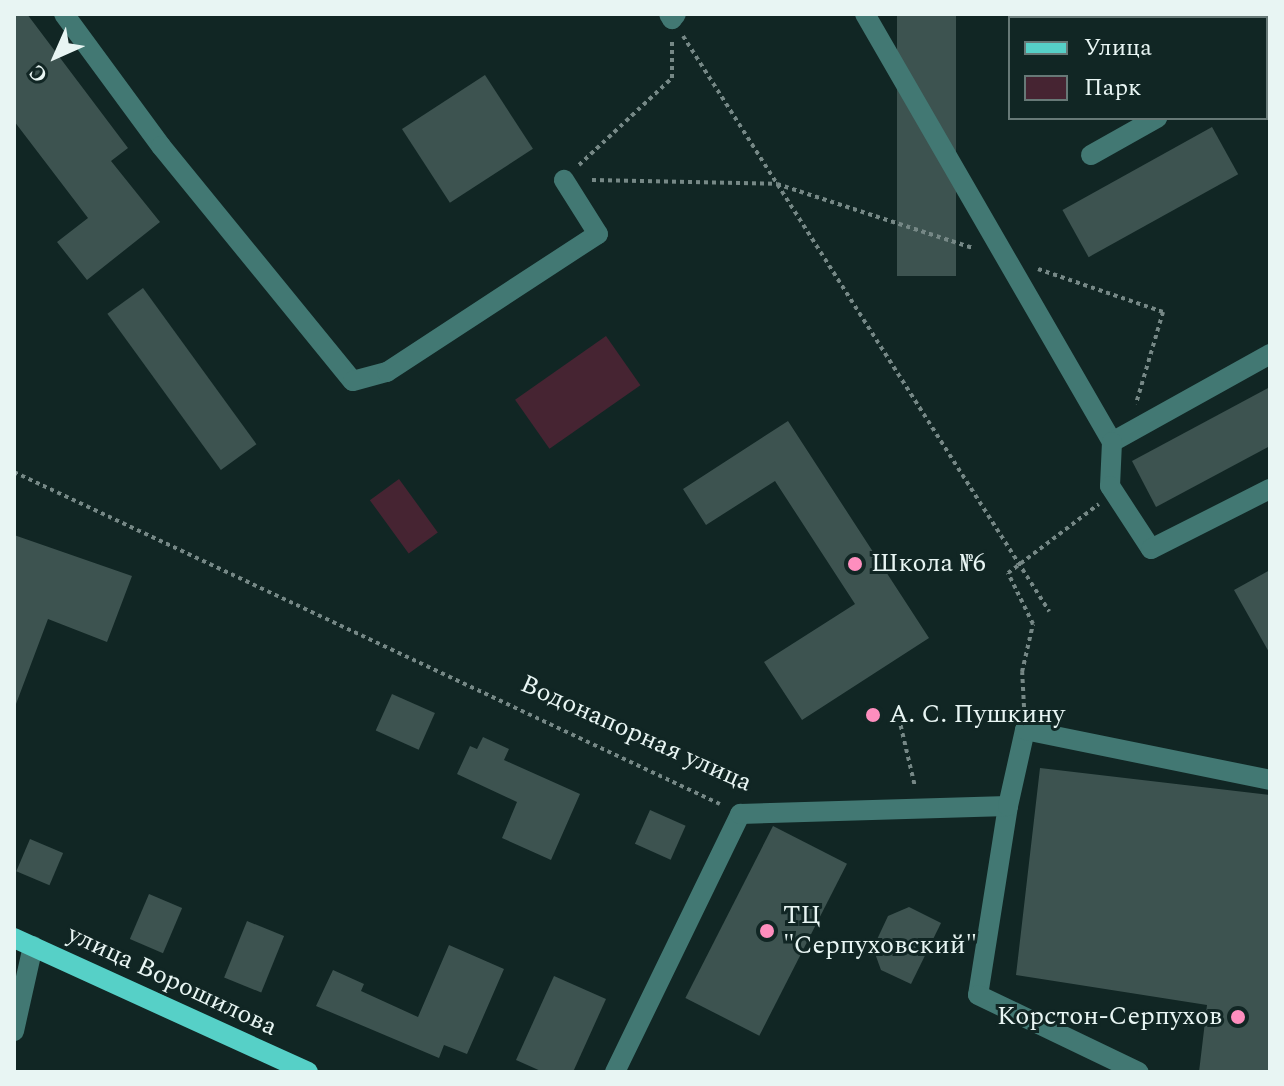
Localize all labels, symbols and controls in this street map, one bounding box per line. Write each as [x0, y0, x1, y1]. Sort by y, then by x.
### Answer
north arrow [16, 16, 96, 96]
legend [1008, 16, 1268, 120]
text: Улица [1084, 30, 1152, 66]
text: С [21, 56, 56, 91]
text: Парк [1084, 70, 1141, 106]
place label: Школа №6 [871, 548, 986, 580]
marker: Школа №6 [846, 555, 864, 573]
street label: Водонапорная улица [515, 669, 757, 799]
place label: А. С. Пушкину [889, 699, 1065, 731]
marker: А. С. Пушкину [864, 706, 882, 724]
place label: ТЦ "Серпуховский" [783, 900, 977, 962]
street label: улица Ворошилова [62, 919, 282, 1043]
marker: ТЦ "Серпуховский" [758, 922, 776, 940]
place label: Корстон-Серпухов [997, 1001, 1222, 1033]
marker: Корстон-Серпухов [1229, 1008, 1247, 1026]

